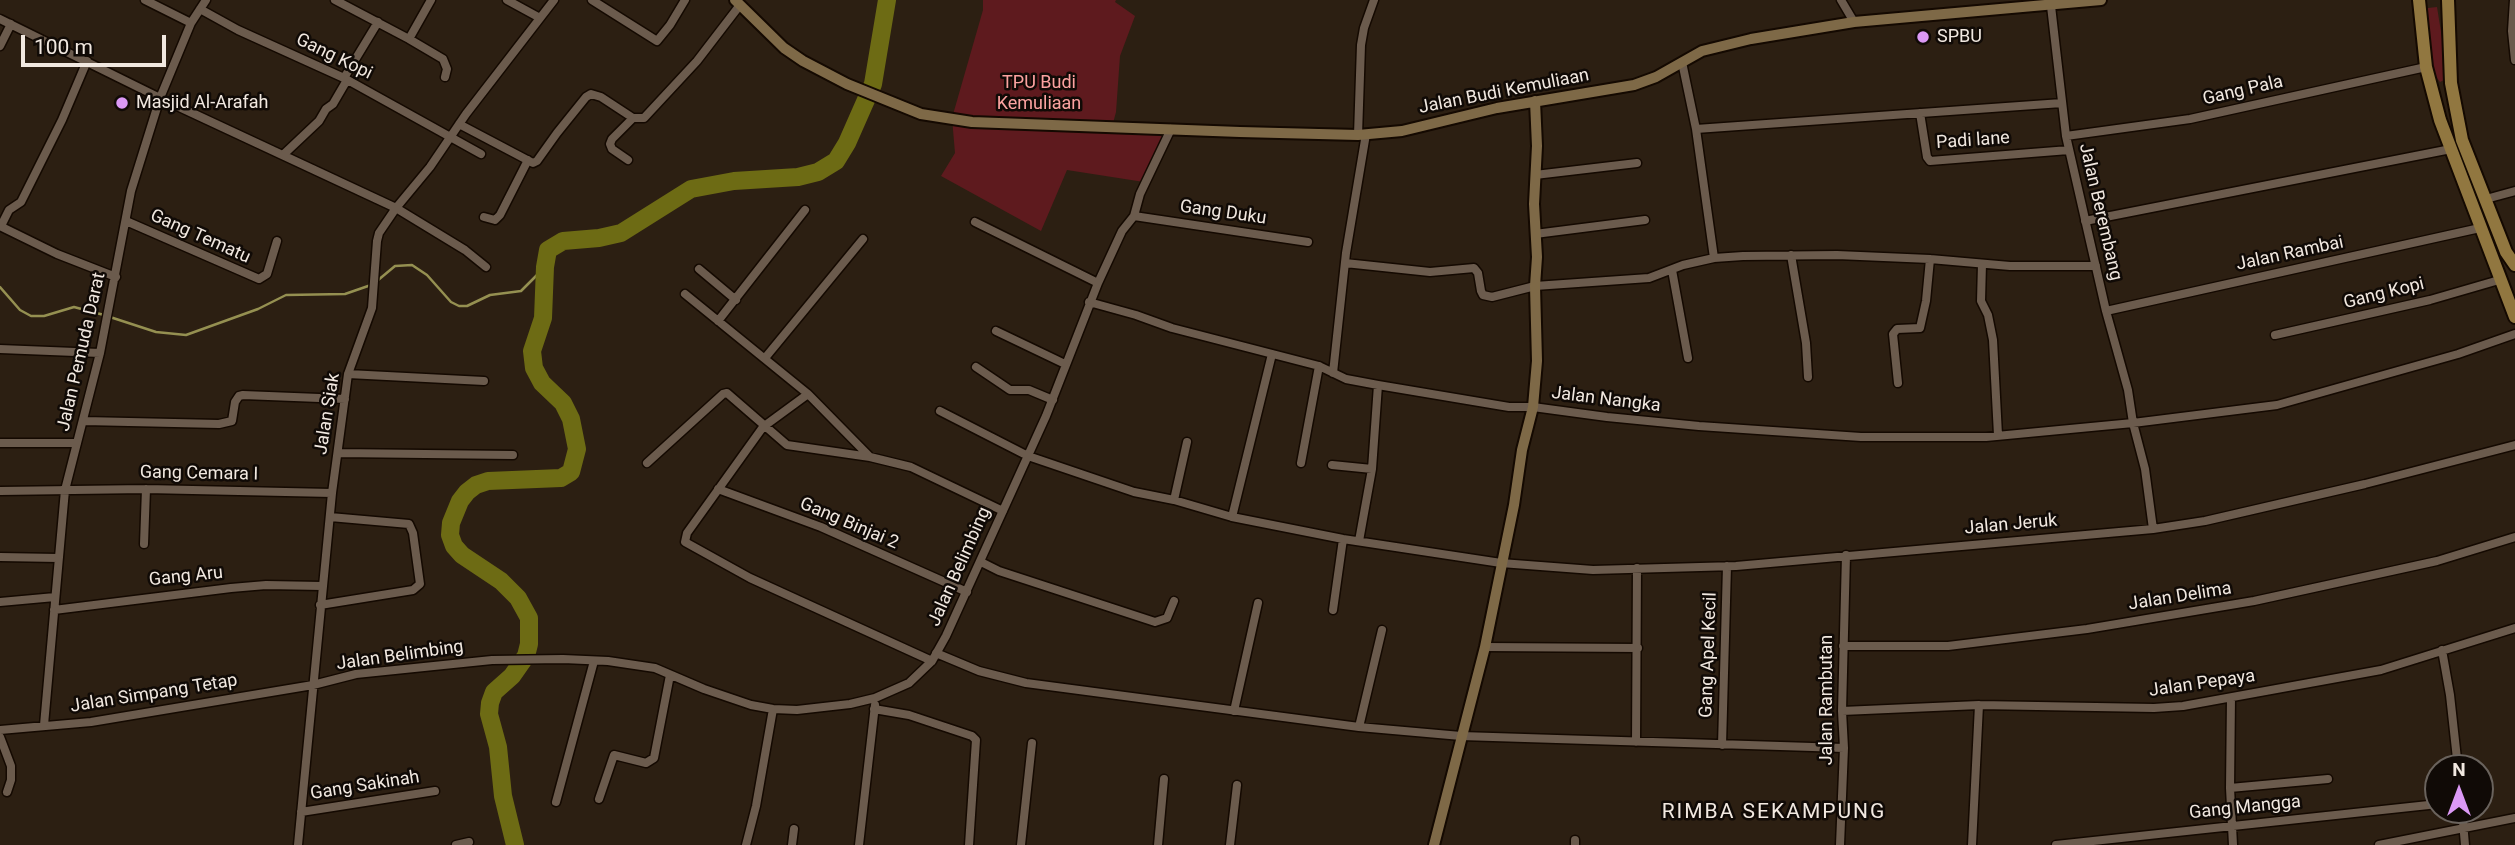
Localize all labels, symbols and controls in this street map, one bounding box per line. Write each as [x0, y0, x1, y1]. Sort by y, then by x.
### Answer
scale bar [24, 21, 170, 65]
place label: SPBU [1937, 26, 1982, 48]
street label: Gang Kopi [292, 29, 376, 85]
marker: SPBU [1915, 29, 1931, 45]
text: 100 m [34, 35, 93, 59]
street label: Jalan Budi Kemuliaan [1417, 65, 1591, 119]
street label: Gang Pala [2201, 71, 2285, 111]
park label: TPU Budi Kemuliaan [997, 72, 1081, 114]
place label: Masjid Al-Arafah [136, 92, 268, 114]
marker: Masjid Al-Arafah [114, 95, 130, 111]
street label: Padi lane [1935, 128, 2011, 154]
street label: Jalan Berembang [2074, 141, 2126, 283]
street label: Gang Duku [1178, 196, 1268, 230]
street label: Gang Tematu [147, 205, 253, 269]
street label: Jalan Rambai [2234, 232, 2346, 276]
street label: Jalan Pemuda Darat [53, 271, 111, 433]
street label: Gang Kopi [2341, 274, 2427, 314]
street label: Jalan Siak [311, 372, 345, 456]
street label: Jalan Nangka [1550, 383, 1662, 417]
street label: Gang Cemara I [140, 462, 258, 486]
street label: Gang Binjai 2 [796, 494, 902, 554]
street label: Jalan Belimbing [924, 504, 996, 630]
street label: Jalan Jeruk [1964, 510, 2058, 540]
street label: Gang Aru [148, 562, 224, 592]
street label: Jalan Delima [2127, 578, 2233, 616]
street label: Gang Apel Kecil [1696, 592, 1722, 718]
street label: Jalan Rambutan [1816, 635, 1838, 765]
street label: Jalan Belimbing [335, 636, 465, 676]
street label: Jalan Pepaya [2148, 666, 2256, 702]
street label: Jalan Simpang Tetap [69, 670, 239, 718]
north arrow [2424, 754, 2494, 824]
text: N [2452, 758, 2466, 781]
street label: Gang Sakinah [309, 767, 421, 805]
street label: Gang Mangga [2188, 791, 2302, 825]
district label: RIMBA SEKAMPUNG [1664, 800, 1884, 826]

